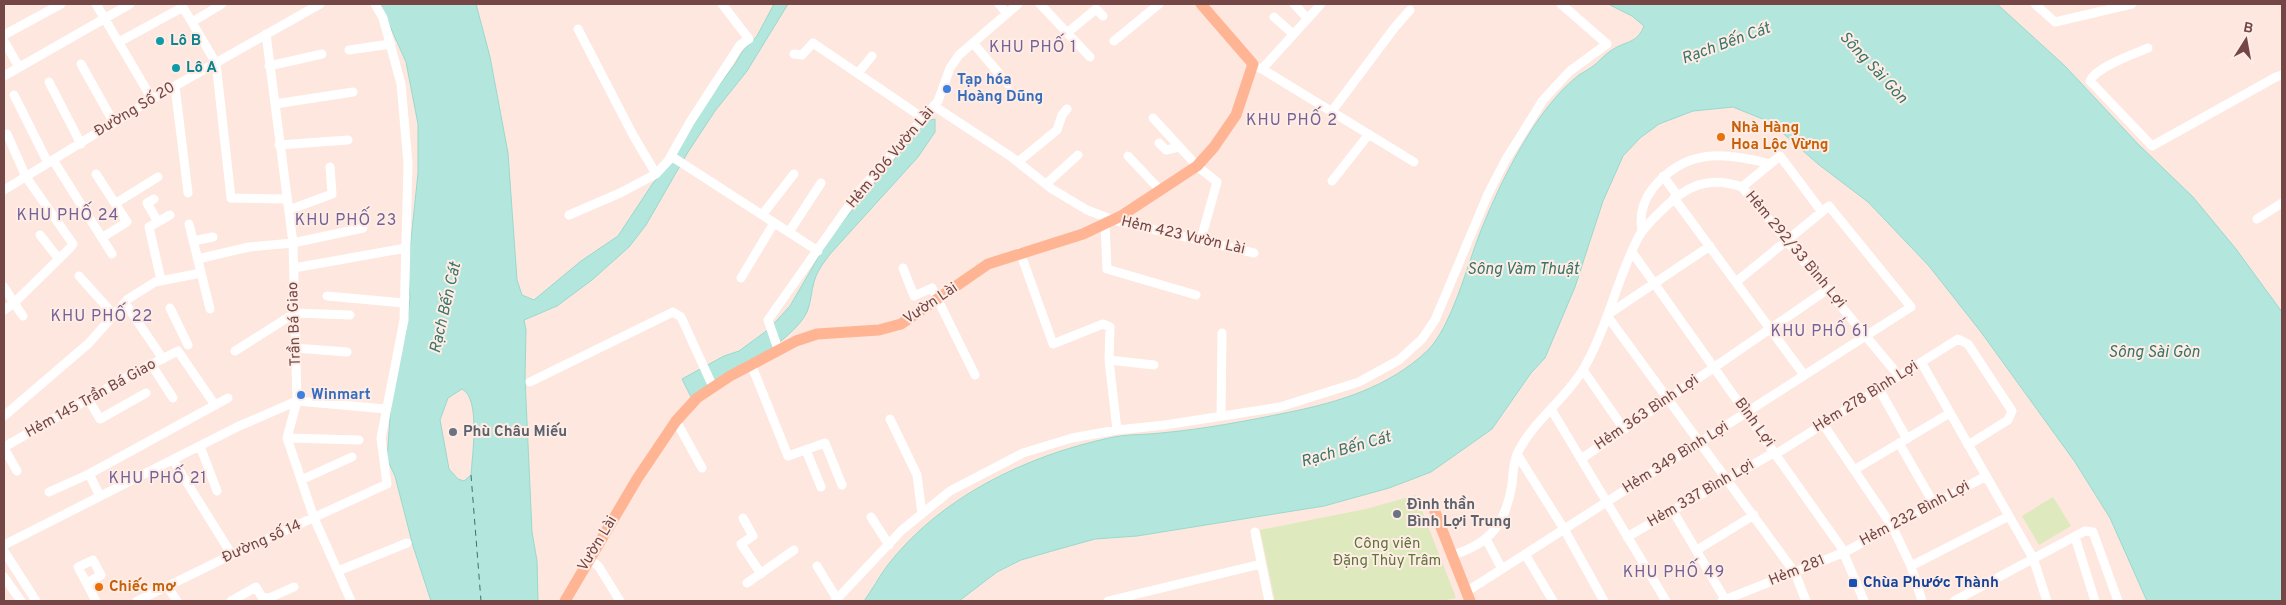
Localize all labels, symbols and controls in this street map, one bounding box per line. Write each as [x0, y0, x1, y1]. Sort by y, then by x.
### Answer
north arrow [2221, 15, 2271, 65]
water label: Rạch Bến Cát [1679, 17, 1774, 69]
text: B [2242, 19, 2255, 38]
water label: Sông Sài Gòn [1835, 28, 1912, 108]
place label: Lô B [170, 32, 201, 51]
district label: KHU PHỐ 1 [989, 33, 1077, 58]
marker: Lô B [154, 35, 166, 47]
place label: Lô A [186, 59, 217, 78]
marker: Lô A [170, 62, 182, 74]
place label: Tạp hóa Hoàng Dũng [957, 71, 1043, 107]
street label: Đường Số 20 [91, 78, 179, 142]
marker: Tạp hóa Hoàng Dũng [941, 83, 953, 95]
street label: Hẻm 306 Vườn Lài [843, 103, 939, 213]
district label: KHU PHỐ 2 [1246, 106, 1338, 131]
place label: Nhà Hàng Hoa Lộc Vừng [1731, 119, 1829, 155]
marker: Nhà Hàng Hoa Lộc Vừng [1715, 131, 1727, 143]
street label: Hẻm 292/33 Bình Lợi [1740, 187, 1850, 313]
district label: KHU PHỐ 24 [17, 201, 119, 226]
district label: KHU PHỐ 23 [295, 206, 397, 231]
street label: Hẻm 423 Vườn Lài [1119, 212, 1247, 260]
water label: Rạch Bến Cát [425, 259, 466, 355]
water label: Sông Vàm Thuật [1467, 260, 1580, 280]
street label: Vườn Lài [900, 279, 962, 329]
street label: Trần Bá Giao [283, 281, 306, 367]
district label: KHU PHỐ 22 [51, 302, 153, 327]
district label: KHU PHỐ 61 [1771, 317, 1869, 342]
water label: Sông Sài Gòn [2108, 343, 2200, 363]
street label: Hẻm 145 Trần Bá Giao [22, 354, 160, 443]
street label: Hẻm 278 Bình Lợi [1810, 357, 1922, 437]
street label: Hẻm 363 Bình Lợi [1591, 371, 1703, 455]
place label: Winmart [311, 386, 371, 405]
marker: Winmart [295, 389, 307, 401]
street label: Bình Lợi [1730, 395, 1778, 451]
street label: Hẻm 349 Bình Lợi [1619, 418, 1733, 498]
place label: Phù Châu Miếu [463, 422, 567, 442]
marker: Phù Châu Miếu [447, 426, 459, 438]
water label: Rạch Bến Cát [1298, 426, 1395, 472]
street label: Hẻm 337 Bình Lợi [1644, 456, 1758, 532]
district label: KHU PHỐ 21 [109, 464, 208, 489]
street label: Hẻm 232 Bình Lợi [1857, 477, 1973, 551]
place label: Đình thần Bình Lợi Trung [1407, 495, 1511, 532]
marker: Đình thần Bình Lợi Trung [1391, 508, 1403, 520]
street label: Vườn Lài [574, 513, 622, 575]
street label: Đường số 14 [219, 515, 305, 568]
park label: Công viên Đặng Thùy Trâm [1333, 535, 1441, 571]
street label: Hẻm 281 [1766, 551, 1828, 591]
district label: KHU PHỐ 49 [1623, 558, 1725, 583]
place label: Chùa Phước Thành [1863, 574, 1999, 593]
place label: Chiếc mơ [109, 577, 176, 597]
marker: Chùa Phước Thành [1847, 577, 1859, 589]
marker: Chiếc mơ [93, 581, 105, 593]

